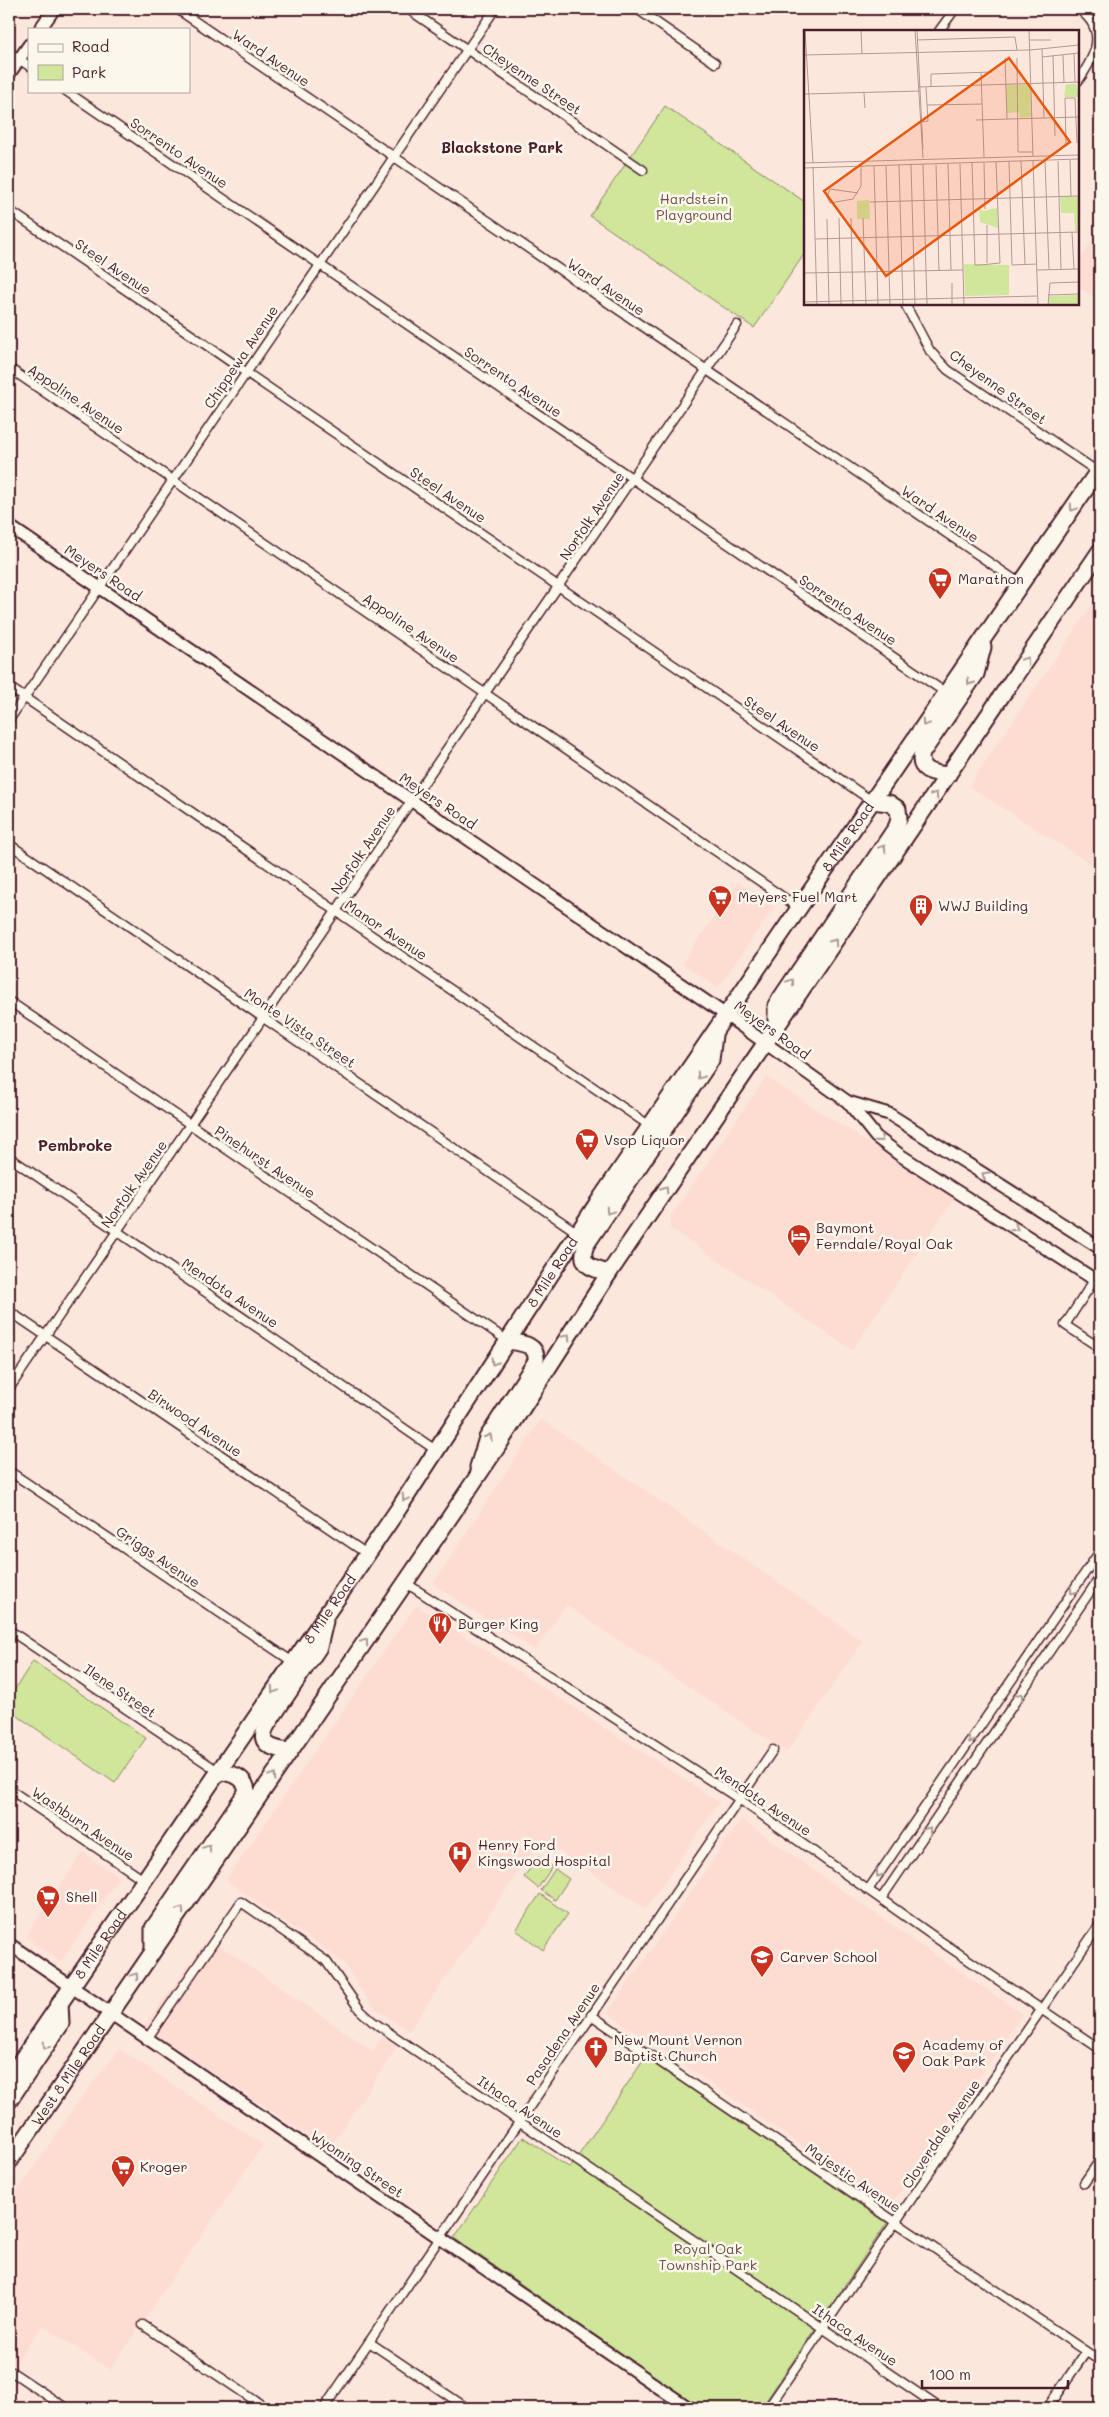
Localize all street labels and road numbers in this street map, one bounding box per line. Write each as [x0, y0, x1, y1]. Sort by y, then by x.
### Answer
street label: Ward Avenue [229, 25, 314, 91]
street label: Cheyenne Street [479, 38, 586, 119]
street label: Sorrento Avenue [127, 113, 232, 192]
street label: Steel Avenue [72, 234, 155, 299]
street label: Ward Avenue [564, 254, 649, 320]
street label: Chippewa Avenue [199, 301, 282, 412]
street label: Sorrento Avenue [461, 342, 566, 421]
street label: Cheyenne Street [946, 345, 1051, 428]
street label: Appoline Avenue [24, 359, 128, 438]
street label: Steel Avenue [407, 462, 490, 527]
street label: Norfolk Avenue [555, 468, 628, 564]
street label: Ward Avenue [898, 481, 983, 547]
street label: Meyers Road [61, 540, 146, 605]
street label: Sorrento Avenue [796, 570, 901, 649]
street label: Appoline Avenue [359, 588, 463, 667]
street label: Steel Avenue [741, 691, 824, 756]
street label: Meyers Road [396, 768, 481, 833]
street label: 8 Mile Road [817, 798, 878, 875]
street label: Norfolk Avenue [326, 802, 399, 898]
street label: Manor Avenue [341, 895, 431, 964]
street label: Monte Vista Street [241, 983, 360, 1072]
street label: Meyers Road [731, 996, 814, 1064]
street label: Pinehurst Avenue [211, 1121, 319, 1202]
street label: Norfolk Avenue [96, 1136, 171, 1231]
street label: 8 Mile Road [522, 1233, 582, 1311]
street label: Mendota Avenue [178, 1253, 282, 1332]
street label: Birwood Avenue [145, 1384, 246, 1461]
street label: Griggs Avenue [112, 1521, 204, 1592]
street label: 8 Mile Road [299, 1570, 360, 1647]
street label: Ilene Street [80, 1659, 160, 1722]
street label: Mendota Avenue [711, 1761, 815, 1840]
street label: Washburn Avenue [28, 1782, 138, 1865]
street label: 8 Mile Road [70, 1906, 131, 1982]
street label: Pasadena Avenue [521, 1979, 604, 2089]
street label: West 8 Mile Road [27, 2021, 109, 2129]
street label: Ithaca Avenue [474, 2071, 567, 2142]
street label: Cloverdale Avenue [897, 2076, 984, 2192]
street label: Wyoming Street [307, 2125, 407, 2202]
street label: Majestic Avenue [802, 2138, 905, 2217]
street label: Ithaca Avenue [809, 2299, 902, 2370]

